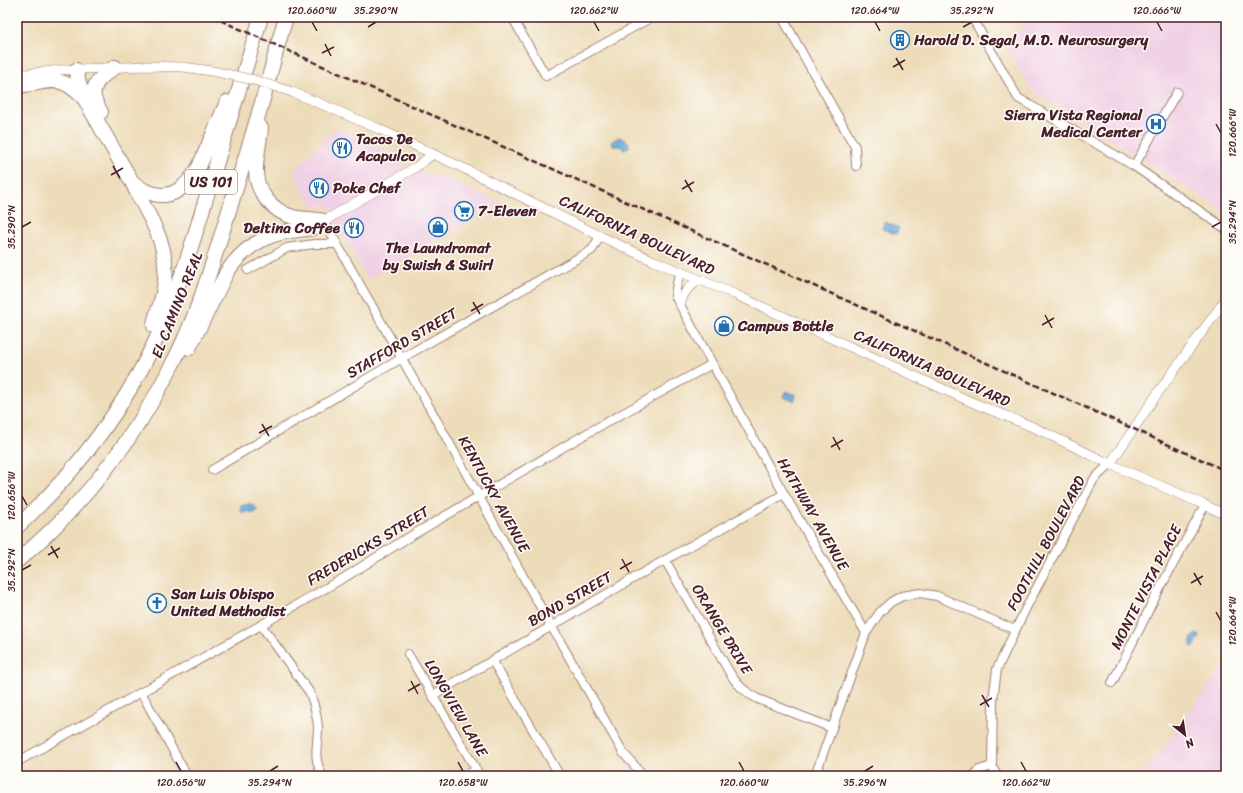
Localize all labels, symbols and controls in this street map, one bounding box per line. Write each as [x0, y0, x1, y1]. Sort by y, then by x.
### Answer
text: 120.660°W [287, 2, 337, 20]
text: 35.290°N [354, 2, 398, 20]
text: 120.662°W [570, 2, 619, 20]
text: 120.664°W [851, 2, 900, 20]
text: 35.292°N [950, 2, 994, 20]
text: 120.666°W [1133, 2, 1182, 20]
place label: Harold D. Segal, M.D. Neurosurgery [913, 27, 1148, 53]
building icon: Harold D. Segal, M.D. Neurosurgery [889, 29, 911, 51]
place label: Sierra Vista Regional Medical Center [1003, 102, 1144, 145]
text: 120.666°W [1224, 108, 1242, 157]
hospital icon: Sierra Vista Regional Medical Center [1145, 113, 1167, 135]
place label: Tacos De Acapulco [355, 126, 417, 169]
restaurant icon: Tacos De Acapulco [331, 137, 353, 159]
road number: US 101 [185, 170, 237, 194]
place label: Poke Chef [333, 175, 402, 201]
restaurant icon: Poke Chef [308, 177, 330, 199]
street label: CALIFORNIA BOULEVARD [555, 188, 719, 282]
place label: 7-Eleven [478, 198, 538, 224]
supermarket icon: 7-Eleven [453, 200, 475, 222]
text: 35.294°N [1224, 200, 1242, 244]
text: 35.290°N [3, 205, 21, 249]
place label: Deltina Coffee [244, 215, 341, 241]
shop icon: The Laundromat by Swish & Swirl [427, 216, 449, 238]
restaurant icon: Deltina Coffee [343, 217, 365, 239]
place label: The Laundromat by Swish & Swirl [382, 235, 494, 278]
street label: EL CAMINO REAL [144, 248, 210, 362]
street label: STAFFORD STREET [341, 300, 464, 385]
place label: Campus Bottle [737, 313, 834, 339]
shop icon: Campus Bottle [713, 315, 735, 337]
street label: CALIFORNIA BOULEVARD [850, 322, 1014, 414]
street label: KENTUCKY AVENUE [451, 431, 538, 559]
street label: HATHWAY AVENUE [770, 453, 857, 577]
text: 120.656°W [3, 471, 21, 520]
street label: FOOTHILL BOULEVARD [999, 471, 1093, 615]
street label: FREDERICKS STREET [302, 499, 435, 593]
street label: MONTE VISTA PLACE [1103, 518, 1190, 654]
text: 35.292°N [3, 548, 21, 592]
street label: BOND STREET [523, 563, 619, 634]
street label: ORANGE DRIVE [685, 579, 760, 681]
place label: San Luis Obispo United Methodist [170, 581, 287, 624]
church icon: San Luis Obispo United Methodist [146, 592, 168, 614]
text: 120.664°W [1224, 596, 1242, 646]
street label: LONGVIEW LANE [417, 654, 495, 763]
north arrow [1165, 715, 1205, 755]
text: N [1181, 733, 1199, 754]
text: 120.656°W [157, 774, 206, 792]
text: 35.294°N [248, 774, 292, 792]
text: 120.658°W [438, 774, 488, 792]
text: 120.660°W [719, 774, 769, 792]
text: 35.296°N [843, 774, 887, 792]
text: 120.662°W [1002, 774, 1051, 792]

